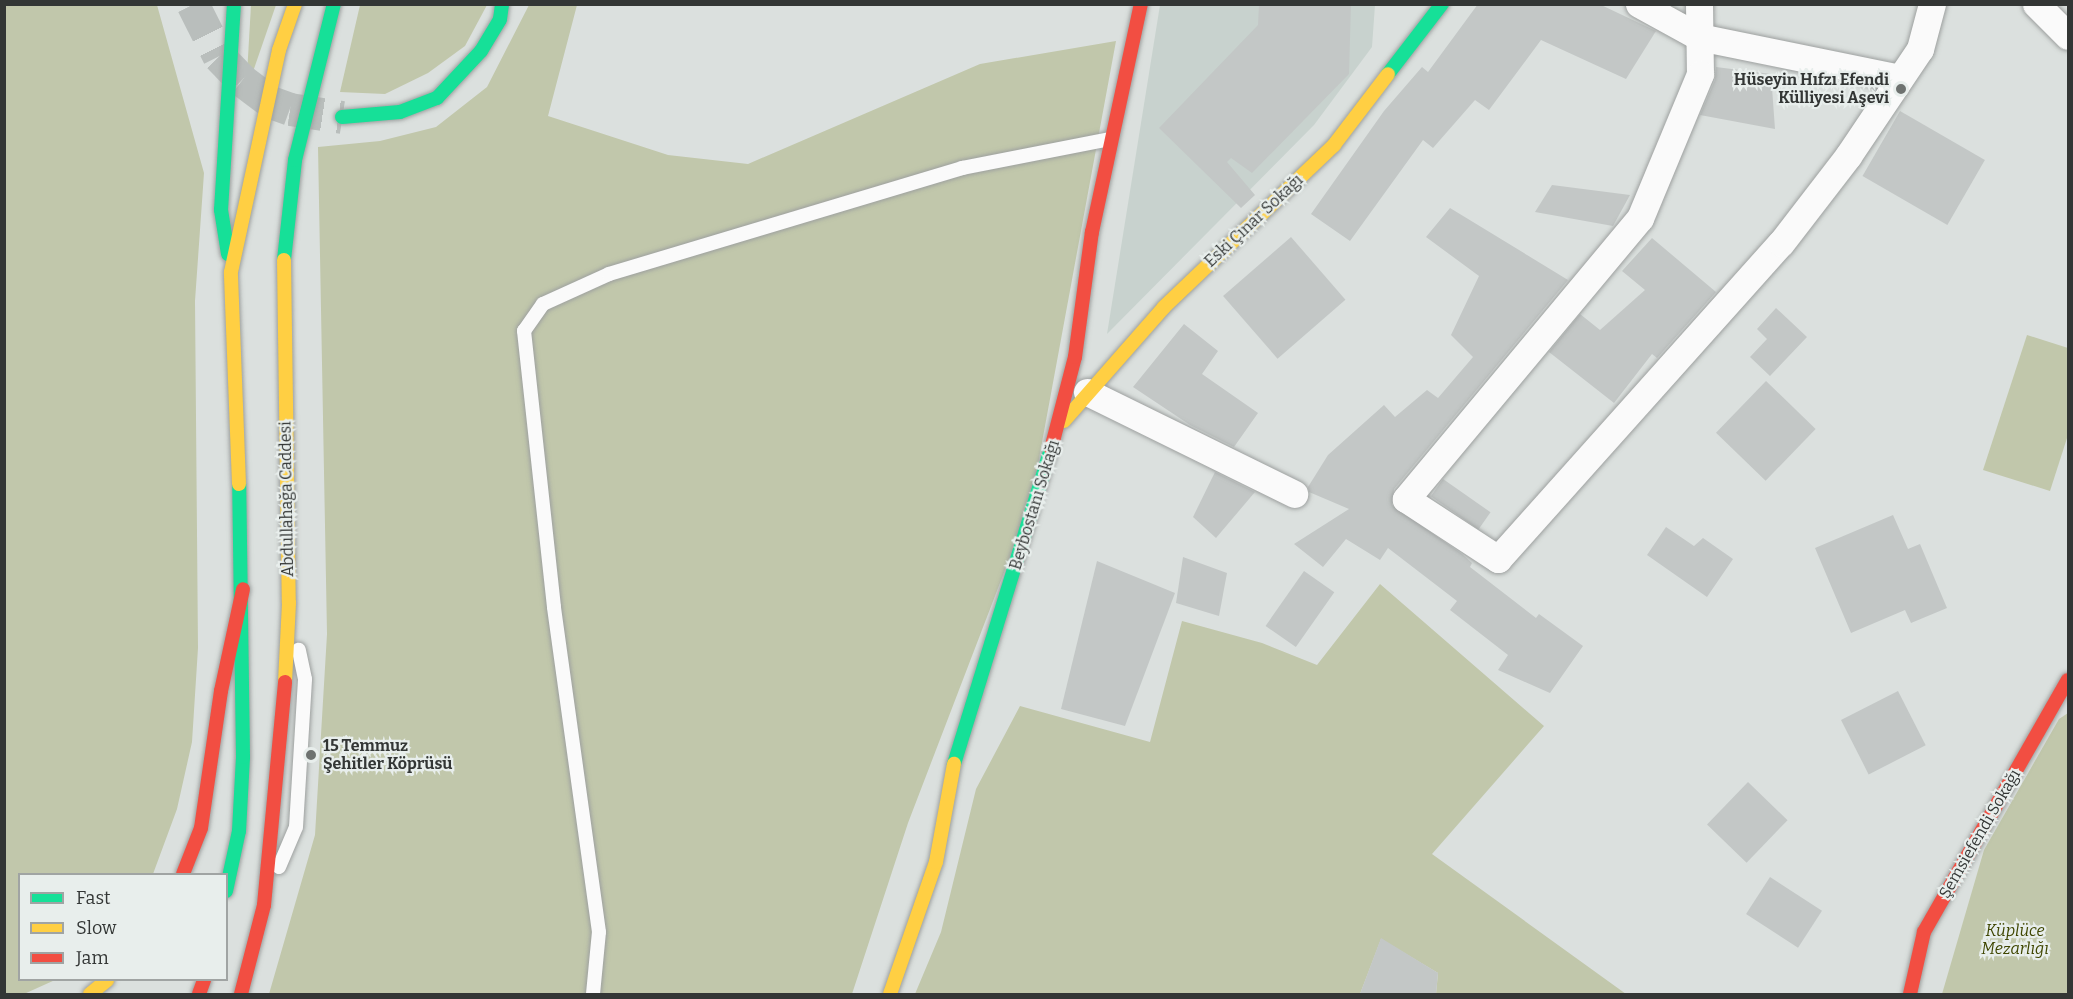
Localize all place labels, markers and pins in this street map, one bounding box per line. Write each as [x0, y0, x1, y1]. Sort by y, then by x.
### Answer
place label: Hüseyin Hıfzı Efendi Külliyesi Aşevi [1734, 70, 1889, 108]
marker: Hüseyin Hıfzı Efendi Külliyesi Aşevi [1894, 82, 1908, 96]
place label: 15 Temmuz Şehitler Köprüsü [323, 736, 452, 774]
marker: 15 Temmuz Şehitler Köprüsü [304, 748, 318, 762]

